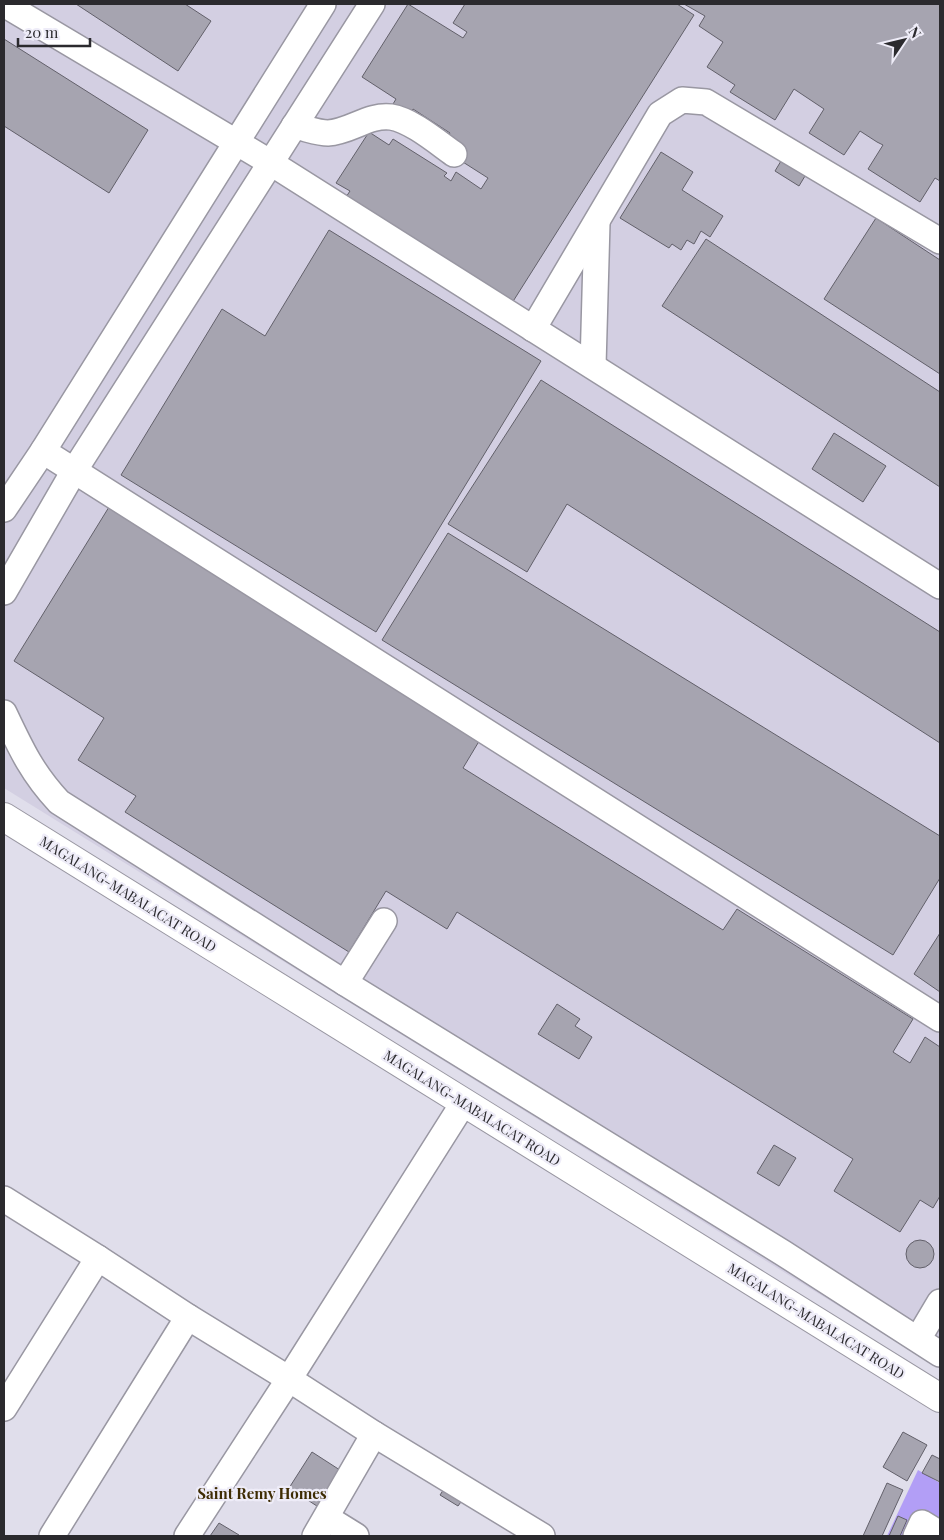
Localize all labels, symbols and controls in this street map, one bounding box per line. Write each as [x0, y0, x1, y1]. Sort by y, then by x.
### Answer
scale bar [18, 15, 90, 47]
north arrow [879, 15, 929, 65]
text: 20 m [25, 22, 59, 42]
text: N [904, 23, 926, 42]
street label: MAGALANG-MABALACAT ROAD [36, 831, 220, 956]
street label: MAGALANG-MABALACAT ROAD [380, 1045, 564, 1170]
street label: MAGALANG-MABALACAT ROAD [724, 1258, 908, 1383]
district label: Saint Remy Homes [197, 1483, 327, 1503]

